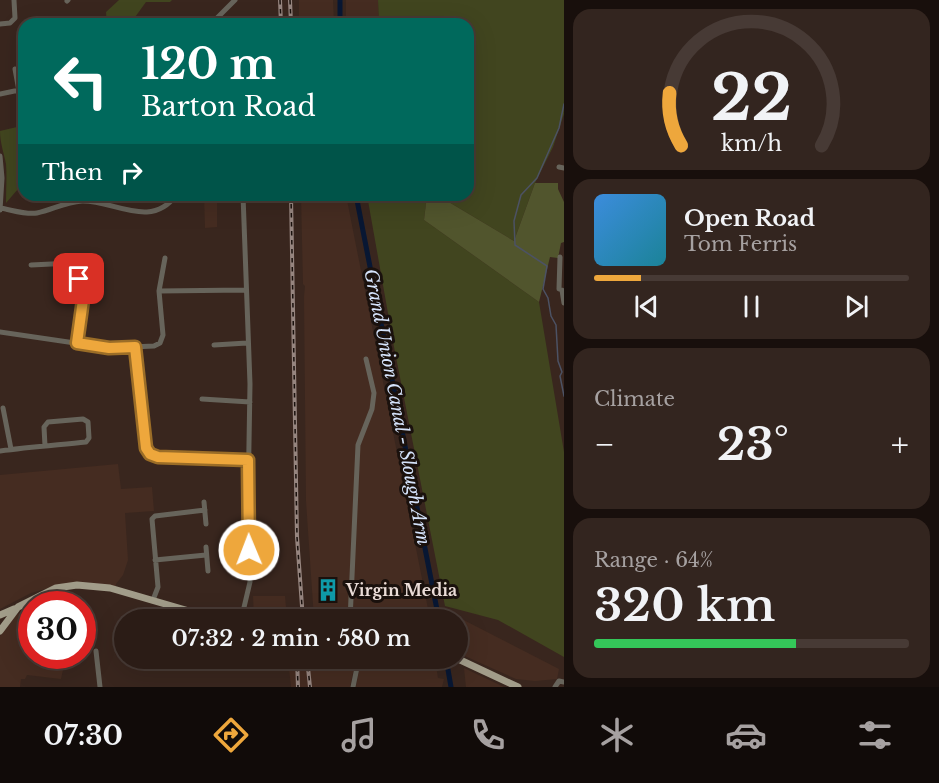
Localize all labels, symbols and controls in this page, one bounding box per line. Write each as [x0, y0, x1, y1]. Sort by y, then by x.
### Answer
text: 120 m [141, 38, 276, 90]
icon: left [42, 42, 120, 120]
text: 22 [711, 59, 792, 137]
text: Barton Road [141, 90, 316, 123]
text: km/h [721, 131, 782, 158]
icon: right [115, 156, 148, 189]
text: Then [42, 159, 103, 186]
text: Open Road [684, 205, 815, 232]
text: Tom Ferris [684, 232, 797, 256]
pin [53, 253, 104, 304]
icon: arrive [62, 262, 95, 295]
water label: Grand Union Canal - Slough Arm [359, 267, 435, 547]
icon: previous [630, 290, 663, 323]
icon: pause [735, 290, 768, 323]
icon: next [840, 290, 873, 323]
text: Climate [594, 387, 675, 411]
text: 23° [717, 416, 789, 472]
text: − [594, 424, 615, 465]
text: + [891, 424, 909, 465]
position arrow [217, 518, 281, 582]
text: Range · 64% [594, 548, 713, 572]
building icon: Virgin Media [315, 577, 341, 603]
text: 320 km [594, 577, 775, 633]
place label: Virgin Media [345, 580, 457, 600]
speed limit sign: 30 [18, 591, 96, 669]
text: 07:32 · 2 min · 580 m [171, 625, 411, 652]
icon: directions [210, 714, 252, 756]
icon: music [338, 714, 380, 756]
icon: phone [467, 714, 509, 756]
icon: climate [596, 714, 638, 756]
icon: car [725, 714, 767, 756]
icon: filters [854, 714, 896, 756]
text: 07:30 [43, 719, 123, 752]

